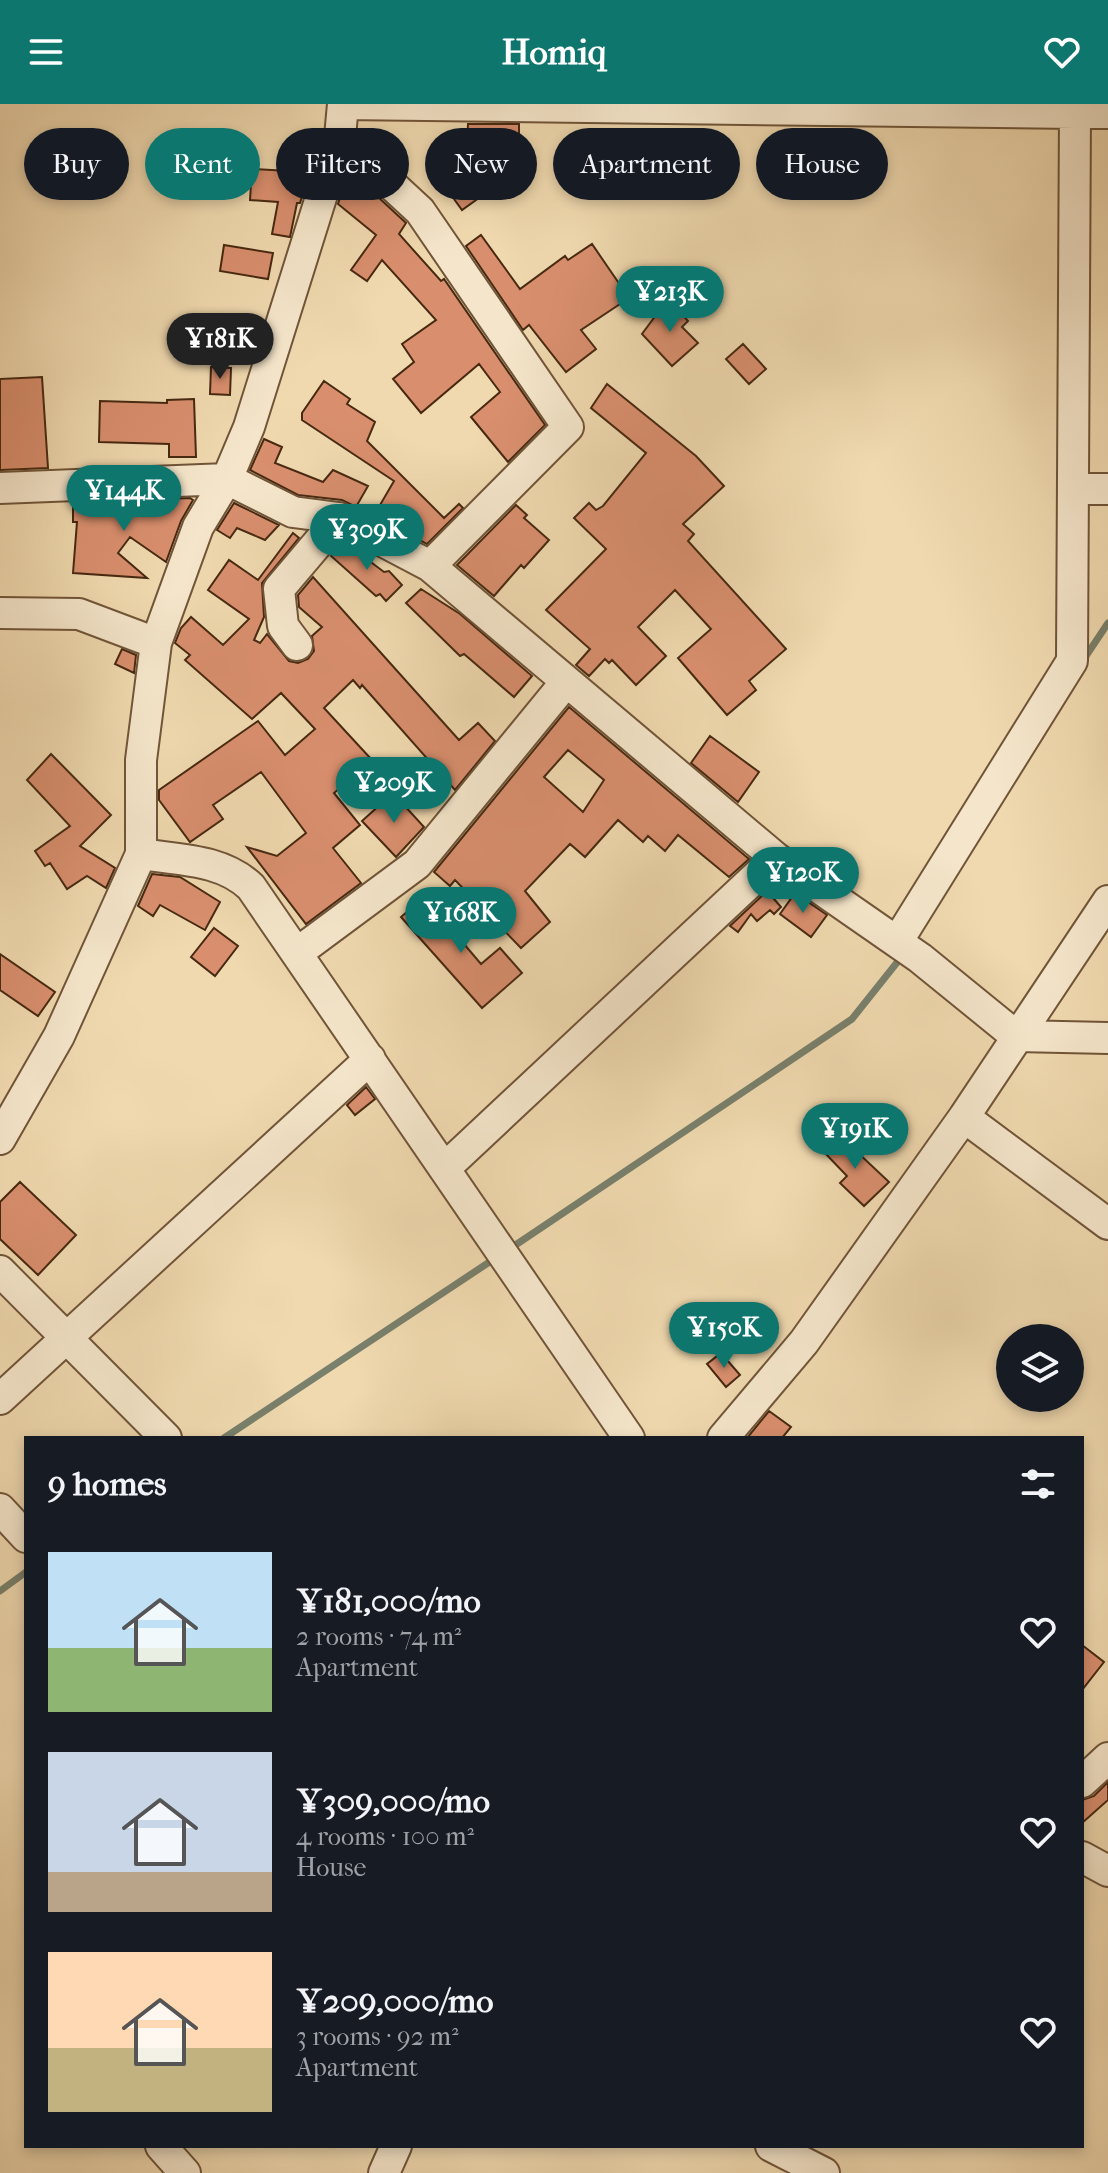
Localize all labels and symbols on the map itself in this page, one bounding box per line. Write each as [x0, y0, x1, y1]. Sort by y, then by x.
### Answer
pin: ¥213K [614, 266, 726, 334]
pin: ¥181K [164, 313, 276, 381]
pin: ¥144K [68, 465, 180, 533]
pin: ¥309K [311, 504, 423, 572]
pin: ¥209K [338, 757, 450, 825]
pin: ¥120K [747, 847, 859, 915]
pin: ¥168K [405, 887, 517, 955]
pin: ¥191K [799, 1103, 911, 1171]
pin: ¥150K [668, 1302, 780, 1370]

